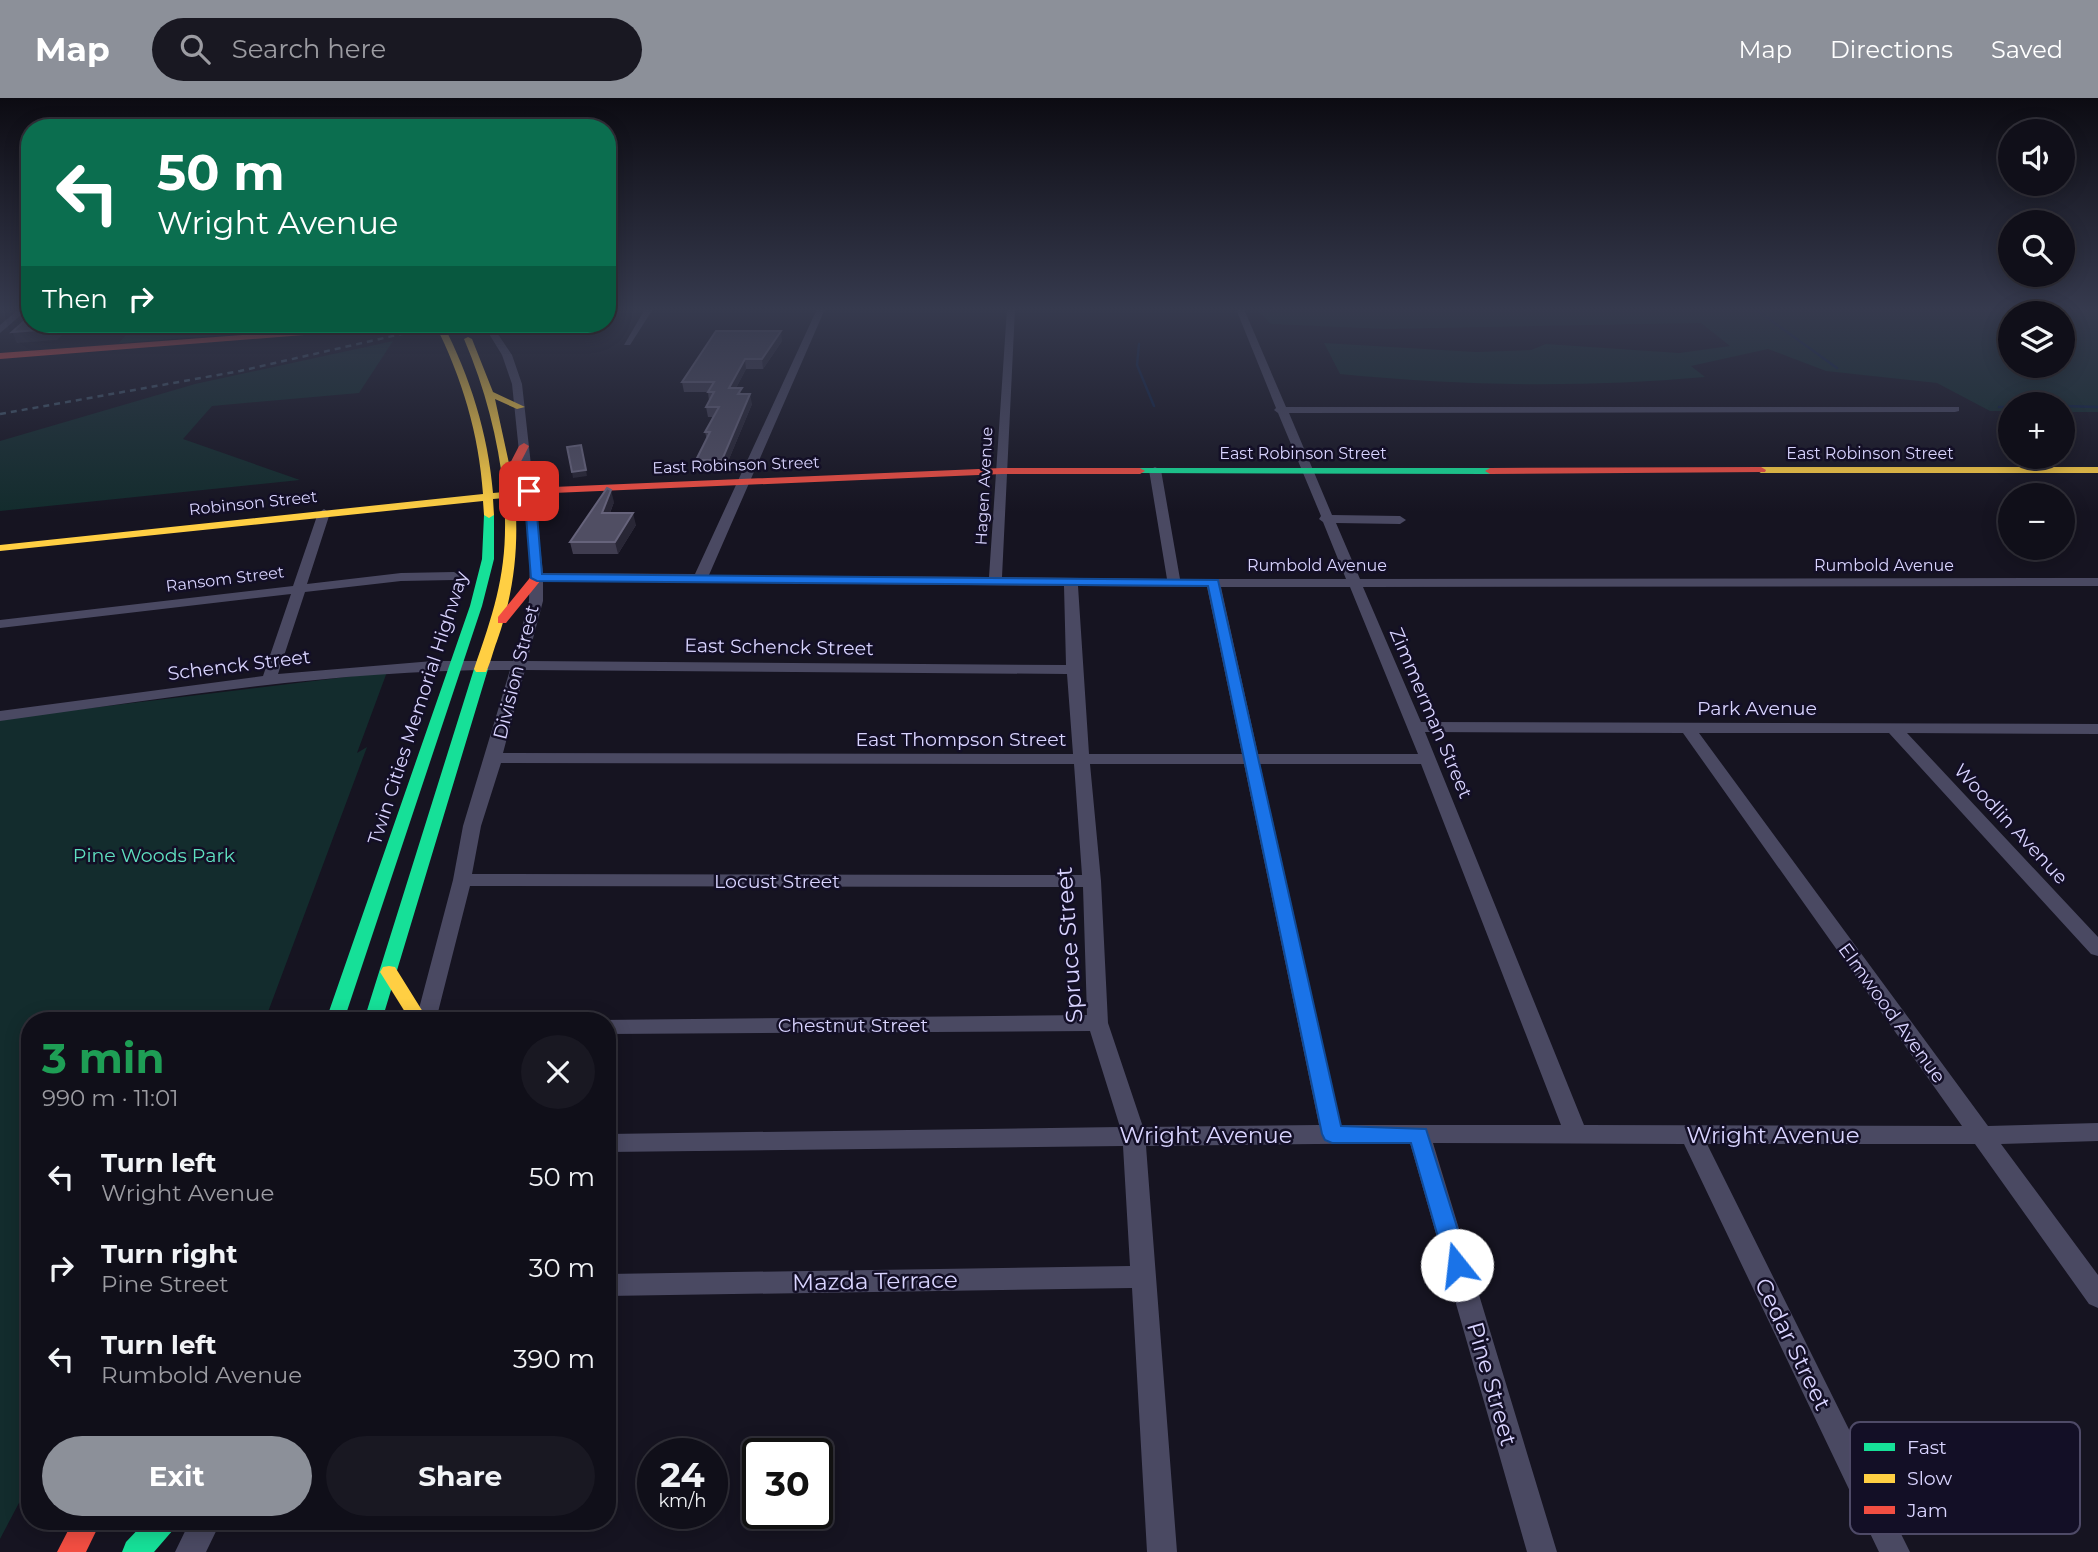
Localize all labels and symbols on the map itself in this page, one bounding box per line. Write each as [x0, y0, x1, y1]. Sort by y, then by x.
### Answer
street label: Hagen Avenue [971, 426, 997, 546]
street label: East Robinson Street [1219, 444, 1387, 463]
street label: East Robinson Street [1786, 444, 1954, 463]
street label: East Robinson Street [652, 453, 820, 477]
pin [499, 461, 559, 521]
street label: Robinson Street [188, 487, 319, 519]
street label: Rumbold Avenue [1247, 556, 1387, 575]
street label: Rumbold Avenue [1814, 556, 1954, 575]
street label: Ransom Street [165, 562, 286, 596]
street label: Twin Cities Memorial Highway [363, 568, 473, 848]
street label: Division Street [488, 602, 544, 742]
street label: Zimmerman Street [1385, 624, 1478, 802]
street label: East Schenck Street [684, 634, 874, 660]
street label: Schenck Street [166, 645, 312, 685]
street label: Park Avenue [1697, 697, 1817, 720]
street label: East Thompson Street [856, 728, 1067, 751]
street label: Woodlin Avenue [1949, 759, 2073, 889]
park label: Pine Woods Park [73, 844, 236, 867]
street label: Spruce Street [1050, 866, 1088, 1024]
street label: Locust Street [714, 870, 840, 893]
street label: Elmwood Avenue [1833, 938, 1951, 1088]
street label: Chestnut Street [778, 1014, 929, 1037]
street label: Wright Avenue [1119, 1121, 1293, 1149]
street label: Wright Avenue [1686, 1121, 1860, 1149]
position arrow [1420, 1228, 1494, 1302]
street label: Mazda Terrace [792, 1266, 958, 1296]
street label: Cedar Street [1749, 1273, 1837, 1415]
street label: Pine Street [1461, 1319, 1523, 1449]
legend [1850, 1422, 2080, 1534]
text: Fast [1907, 1436, 1947, 1459]
speed limit sign: 30 [742, 1438, 833, 1529]
text: Slow [1907, 1467, 1952, 1490]
text: Jam [1906, 1499, 1948, 1522]

